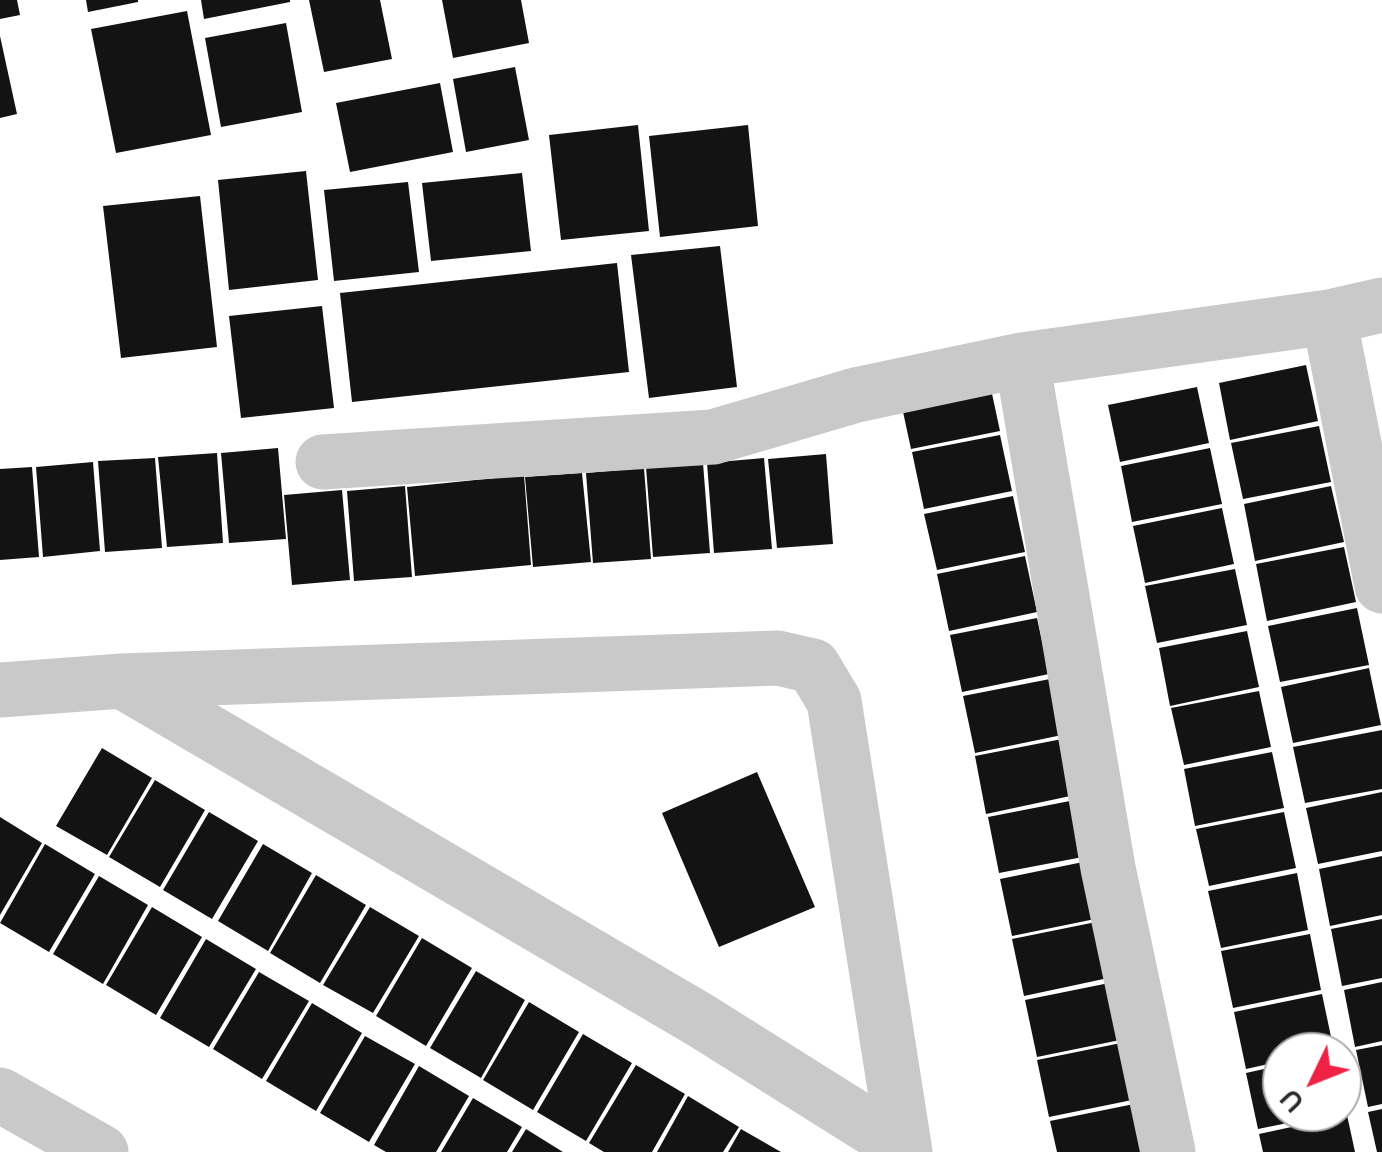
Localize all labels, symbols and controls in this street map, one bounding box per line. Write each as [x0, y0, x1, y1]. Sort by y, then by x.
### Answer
north arrow [1262, 1032, 1362, 1132]
text: U [1272, 1082, 1311, 1120]

